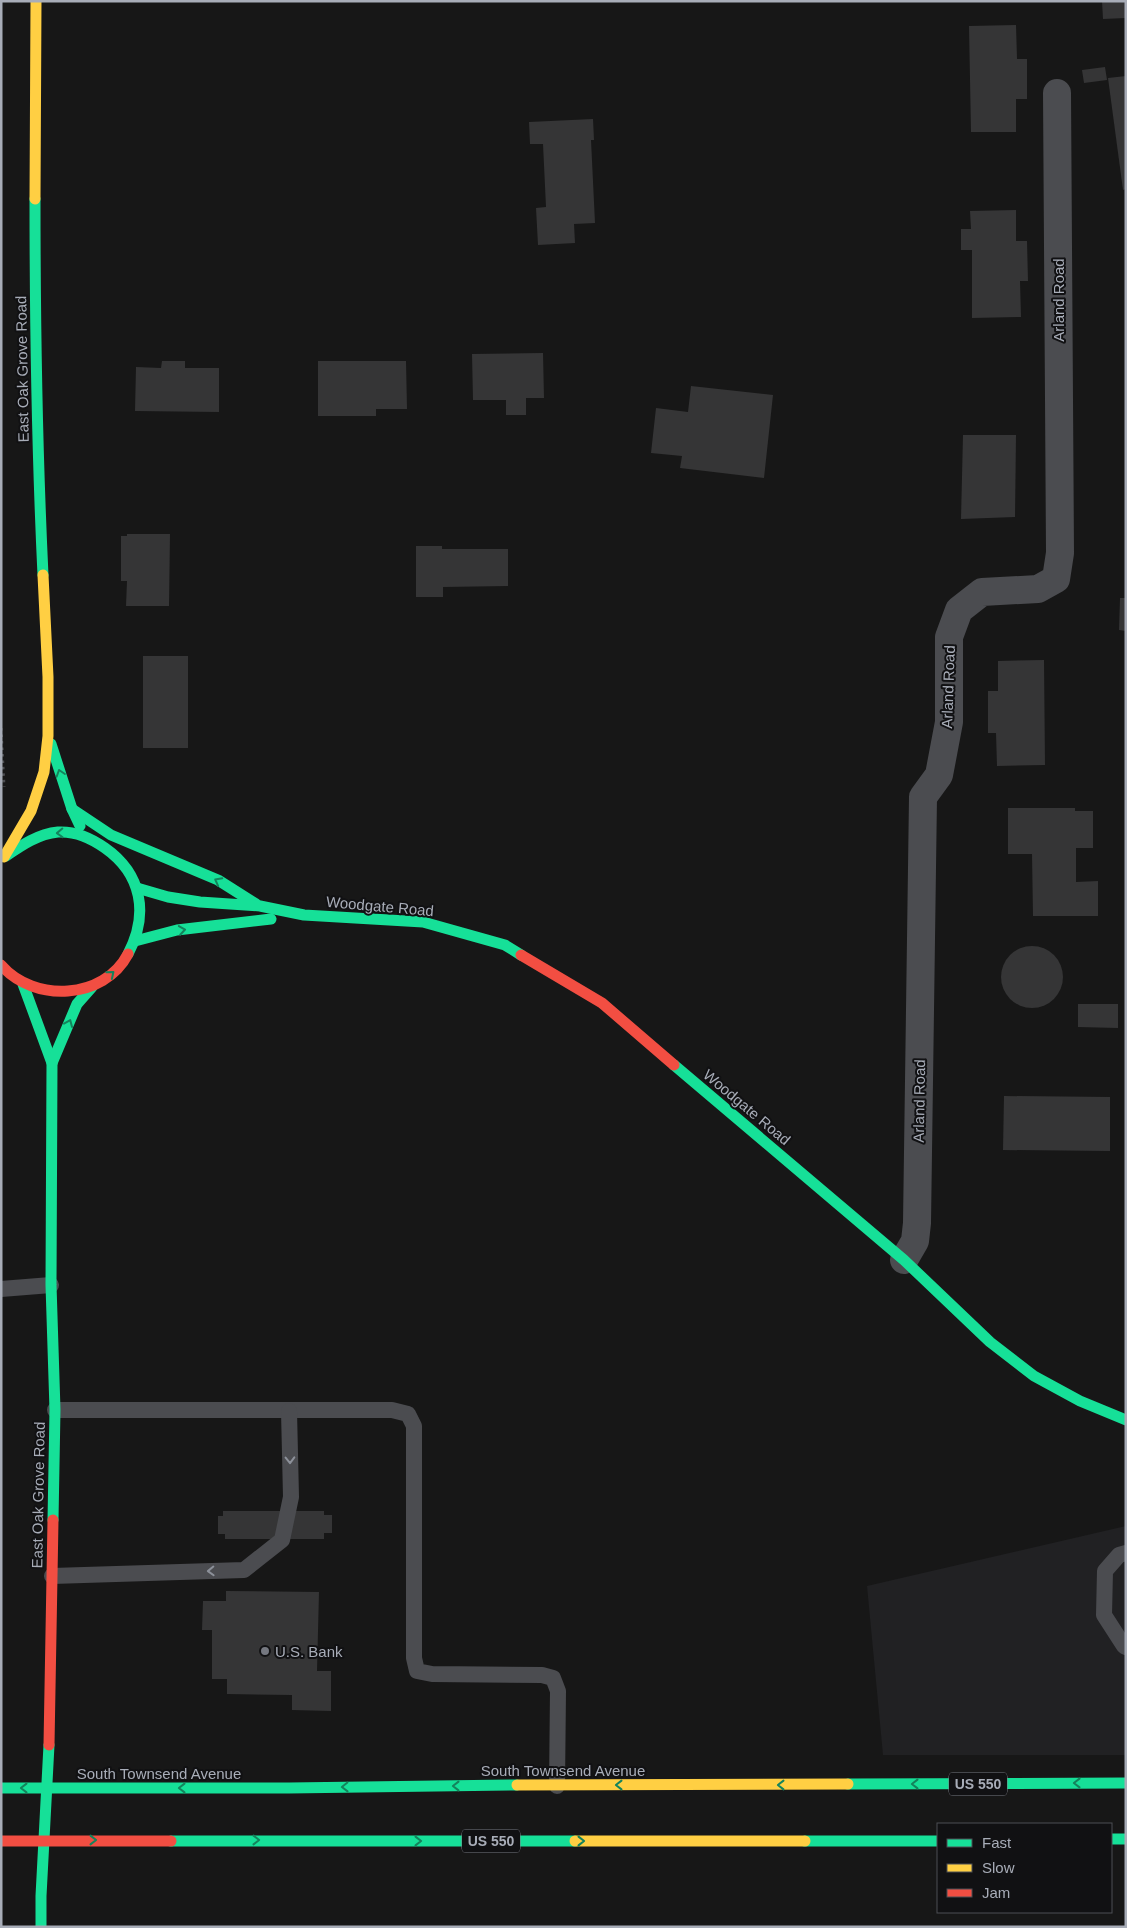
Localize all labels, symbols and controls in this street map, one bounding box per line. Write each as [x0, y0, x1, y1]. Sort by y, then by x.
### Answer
street label: Arland Road [1050, 258, 1067, 342]
street label: East Oak Grove Road [12, 295, 32, 443]
street label: Arland Road [938, 645, 958, 729]
one-way arrow [56, 770, 66, 778]
one-way arrow [55, 828, 63, 838]
one-way arrow [214, 877, 223, 887]
street label: Woodgate Road [325, 893, 435, 919]
one-way arrow [179, 925, 187, 936]
one-way arrow [105, 971, 114, 980]
one-way arrow [62, 1019, 73, 1028]
street label: Arland Road [910, 1059, 928, 1143]
street label: Woodgate Road [700, 1066, 794, 1148]
street label: East Oak Grove Road [28, 1421, 48, 1569]
one-way arrow [285, 1456, 295, 1464]
one-way arrow [207, 1566, 215, 1577]
place label: U.S. Bank [275, 1643, 343, 1660]
marker: U.S. Bank [259, 1645, 271, 1657]
street label: South Townsend Avenue [481, 1762, 645, 1779]
street label: South Townsend Avenue [77, 1765, 241, 1782]
road number: US 550 [949, 1772, 1007, 1796]
one-way arrow [1073, 1778, 1080, 1788]
one-way arrow [910, 1779, 918, 1789]
one-way arrow [615, 1780, 622, 1790]
one-way arrow [777, 1780, 785, 1790]
one-way arrow [452, 1781, 460, 1791]
one-way arrow [341, 1782, 348, 1792]
one-way arrow [20, 1783, 28, 1793]
one-way arrow [178, 1783, 186, 1793]
legend [937, 1823, 1112, 1913]
road number: US 550 [462, 1830, 520, 1852]
text: Fast [982, 1834, 1012, 1851]
one-way arrow [90, 1835, 98, 1845]
one-way arrow [252, 1835, 260, 1845]
one-way arrow [415, 1836, 423, 1846]
one-way arrow [578, 1836, 585, 1846]
text: Slow [982, 1859, 1015, 1876]
text: Jam [982, 1884, 1010, 1901]

